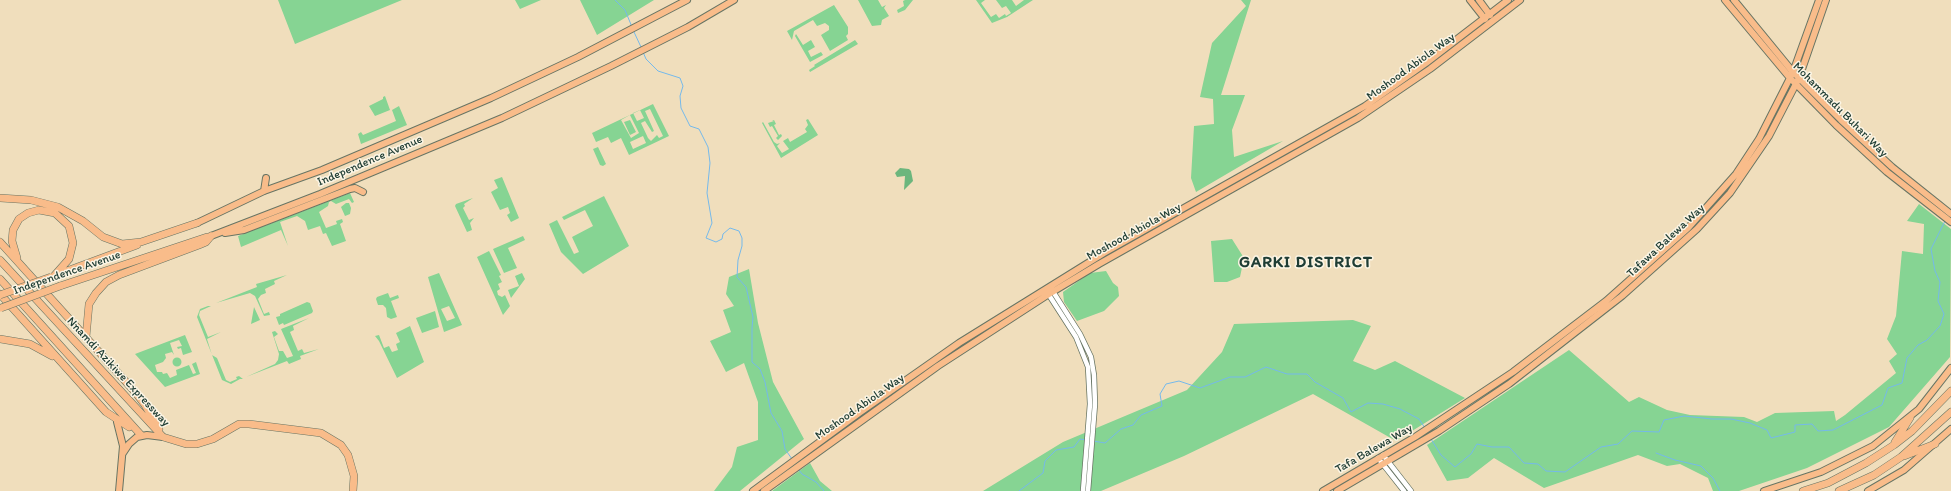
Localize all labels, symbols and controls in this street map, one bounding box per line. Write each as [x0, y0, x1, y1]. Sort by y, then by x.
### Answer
street label: Moshood Abiola Way [1364, 30, 1458, 104]
street label: Mohammadu Buhari Way [1789, 59, 1891, 161]
street label: Independence Avenue [315, 132, 425, 190]
street label: Moshood Abiola Way [1084, 200, 1184, 264]
street label: Tafawa Balewa Way [1624, 201, 1708, 281]
street label: Independence Avenue [11, 248, 123, 298]
district label: GARKI DISTRICT [1241, 253, 1371, 273]
street label: Nnamdi Azikiwe Expressway [63, 314, 173, 430]
street label: Moshood Abiola Way [813, 371, 907, 443]
street label: Tafa Balewa Way [1333, 421, 1415, 477]

